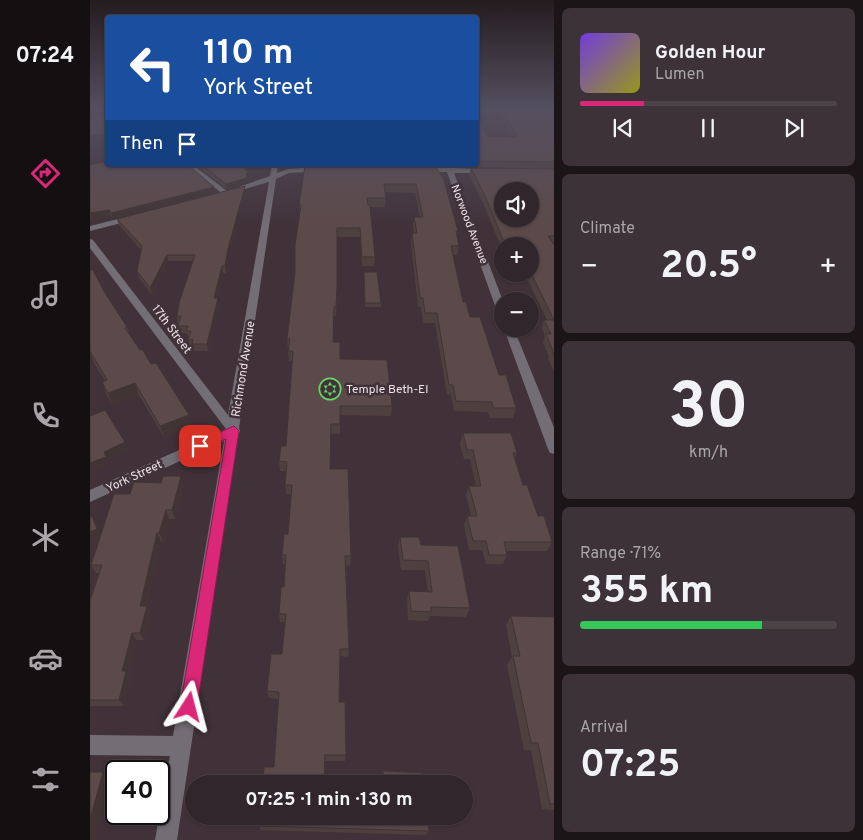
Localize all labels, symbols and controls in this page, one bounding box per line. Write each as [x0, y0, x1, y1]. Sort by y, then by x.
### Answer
text: 110 m [203, 32, 293, 76]
icon: left [120, 35, 185, 100]
text: Golden Hour [655, 41, 766, 65]
text: 07:24 [16, 43, 74, 70]
text: Lumen [655, 65, 705, 85]
text: York Street [203, 75, 313, 102]
icon: previous [609, 114, 637, 142]
icon: pause [694, 114, 722, 142]
icon: next [780, 114, 808, 142]
icon: arrive [173, 130, 201, 158]
text: Then [120, 132, 163, 156]
icon: directions [28, 156, 63, 191]
map controls [494, 182, 539, 337]
button: sound [494, 182, 539, 227]
street label: Norwood Avenue [448, 183, 491, 266]
text: Climate [580, 219, 635, 239]
button: + [494, 237, 539, 282]
text: 20.5° [660, 243, 757, 292]
text: − [580, 250, 598, 286]
text: + [819, 250, 837, 286]
icon: music [28, 277, 63, 312]
button: − [494, 292, 539, 337]
street label: 17th Street [148, 302, 195, 357]
street label: Richmond Avenue [228, 320, 259, 418]
text: 30 [668, 369, 749, 451]
synagogue icon: Temple Beth-El [318, 377, 342, 401]
place label: Temple Beth-El [346, 382, 428, 398]
icon: phone [28, 398, 63, 433]
pin [179, 425, 221, 467]
icon: arrive [186, 432, 214, 460]
text: km/h [689, 443, 728, 463]
street label: York Street [104, 457, 165, 497]
icon: climate [28, 520, 63, 555]
text: Range · 71% [580, 544, 661, 564]
text: 355 km [580, 568, 713, 617]
icon: car [28, 641, 63, 676]
position arrow [162, 680, 214, 732]
text: Arrival [580, 718, 628, 738]
text: 07:25 [580, 742, 680, 791]
speed limit sign: 40 [105, 760, 170, 825]
icon: filters [28, 762, 63, 797]
text: 07:25 · 1 min · 130 m [245, 788, 413, 812]

